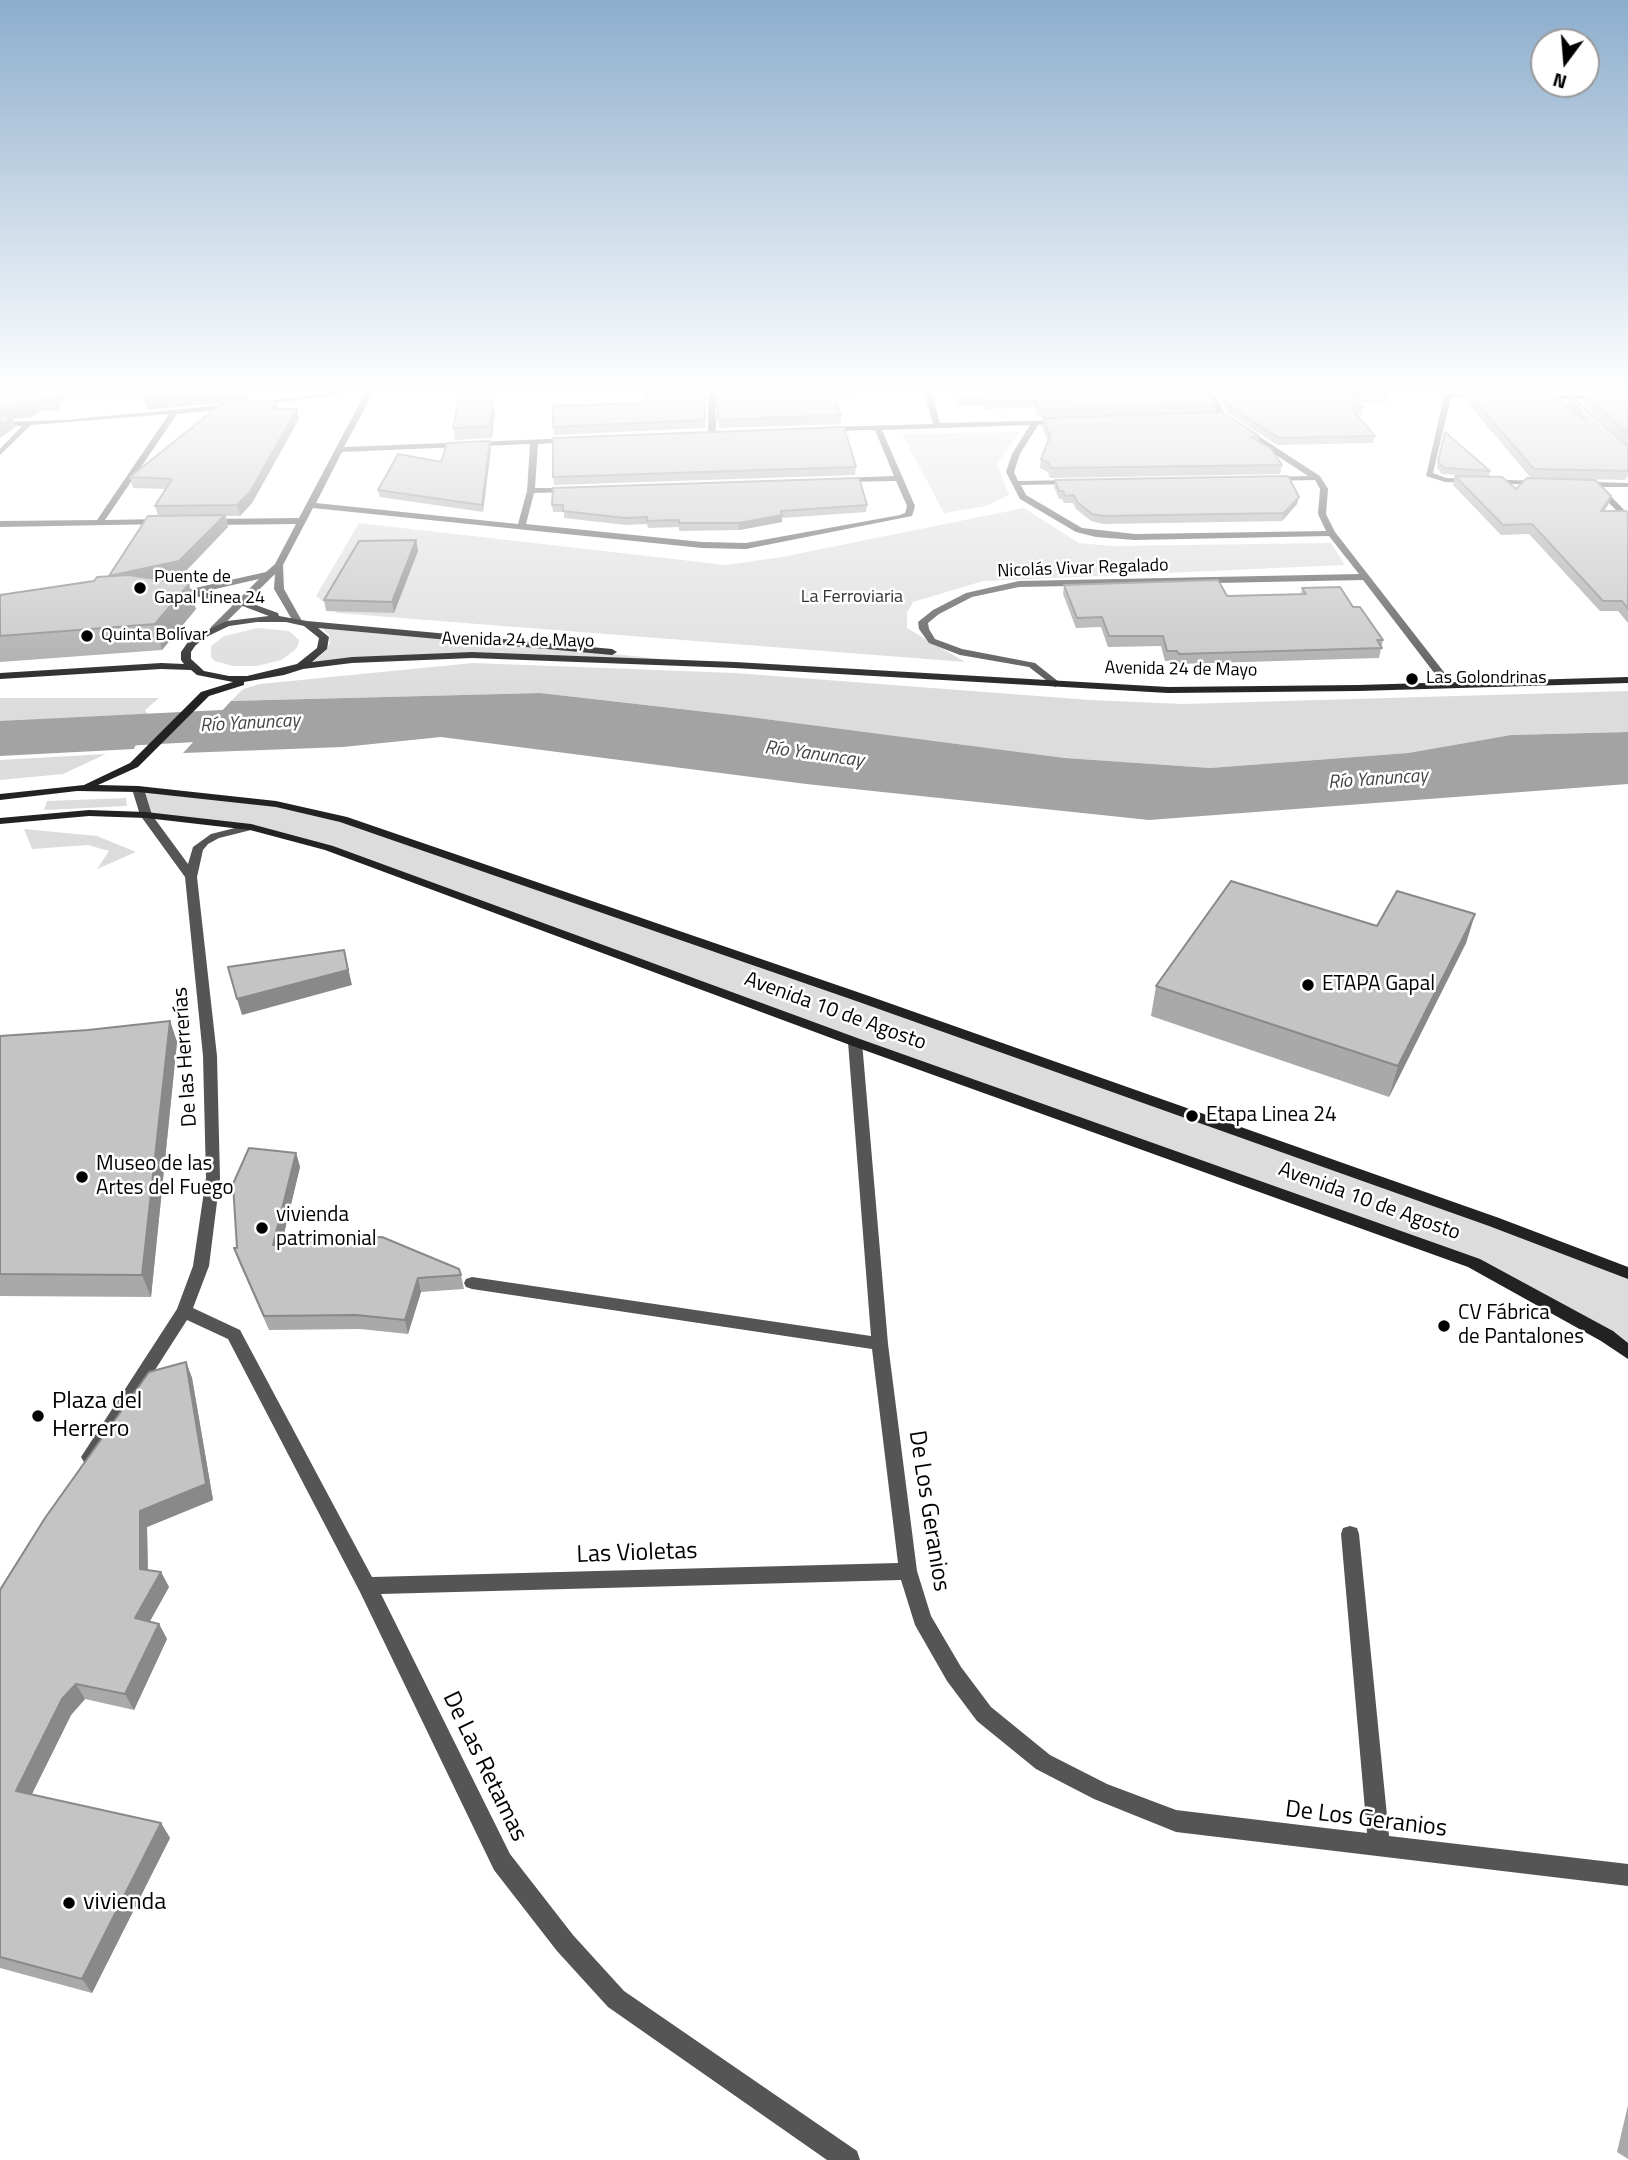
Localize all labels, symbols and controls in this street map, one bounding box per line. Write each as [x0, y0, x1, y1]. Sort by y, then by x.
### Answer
north arrow [1530, 28, 1600, 98]
text: N [1549, 66, 1570, 98]
street label: Nicolás Vivar Regalado [997, 555, 1169, 583]
place label: Puente de Gapal Linea 24 [154, 567, 265, 610]
marker: Puente de Gapal Linea 24 [132, 580, 148, 596]
park label: La Ferroviaria [801, 587, 903, 609]
place label: Quinta Bolívar [101, 625, 208, 647]
marker: Quinta Bolívar [79, 628, 95, 644]
street label: Avenida 24 de Mayo [441, 629, 595, 653]
street label: Avenida 24 de Mayo [1104, 658, 1258, 682]
place label: Las Golondrinas [1426, 668, 1547, 690]
marker: Las Golondrinas [1404, 671, 1420, 687]
water label: Río Yanuncay [200, 710, 300, 738]
water label: Río Yanuncay [763, 737, 865, 773]
water label: Río Yanuncay [1327, 765, 1429, 795]
street label: Avenida 10 de Agosto [741, 967, 929, 1057]
place label: ETAPA Gapal [1322, 972, 1435, 998]
marker: ETAPA Gapal [1300, 977, 1316, 993]
street label: De las Herrerías [169, 986, 203, 1128]
place label: Etapa Linea 24 [1206, 1103, 1337, 1129]
marker: Etapa Linea 24 [1184, 1108, 1200, 1124]
place label: Museo de las Artes del Fuego [96, 1152, 234, 1202]
street label: Avenida 10 de Agosto [1275, 1157, 1463, 1247]
marker: Museo de las Artes del Fuego [74, 1169, 90, 1185]
place label: vivienda patrimonial [276, 1203, 377, 1253]
marker: vivienda patrimonial [254, 1220, 270, 1236]
place label: CV Fábrica de Pantalones [1458, 1301, 1584, 1351]
marker: CV Fábrica de Pantalones [1436, 1318, 1452, 1334]
place label: Plaza del Herrero [52, 1388, 142, 1444]
marker: Plaza del Herrero [30, 1408, 46, 1424]
street label: De Los Geranios [901, 1428, 955, 1594]
street label: Las Violetas [576, 1537, 698, 1571]
street label: De Las Retamas [435, 1687, 533, 1847]
street label: De Los Geranios [1284, 1796, 1448, 1844]
place label: vivienda [83, 1889, 166, 1917]
marker: vivienda [61, 1895, 77, 1911]

